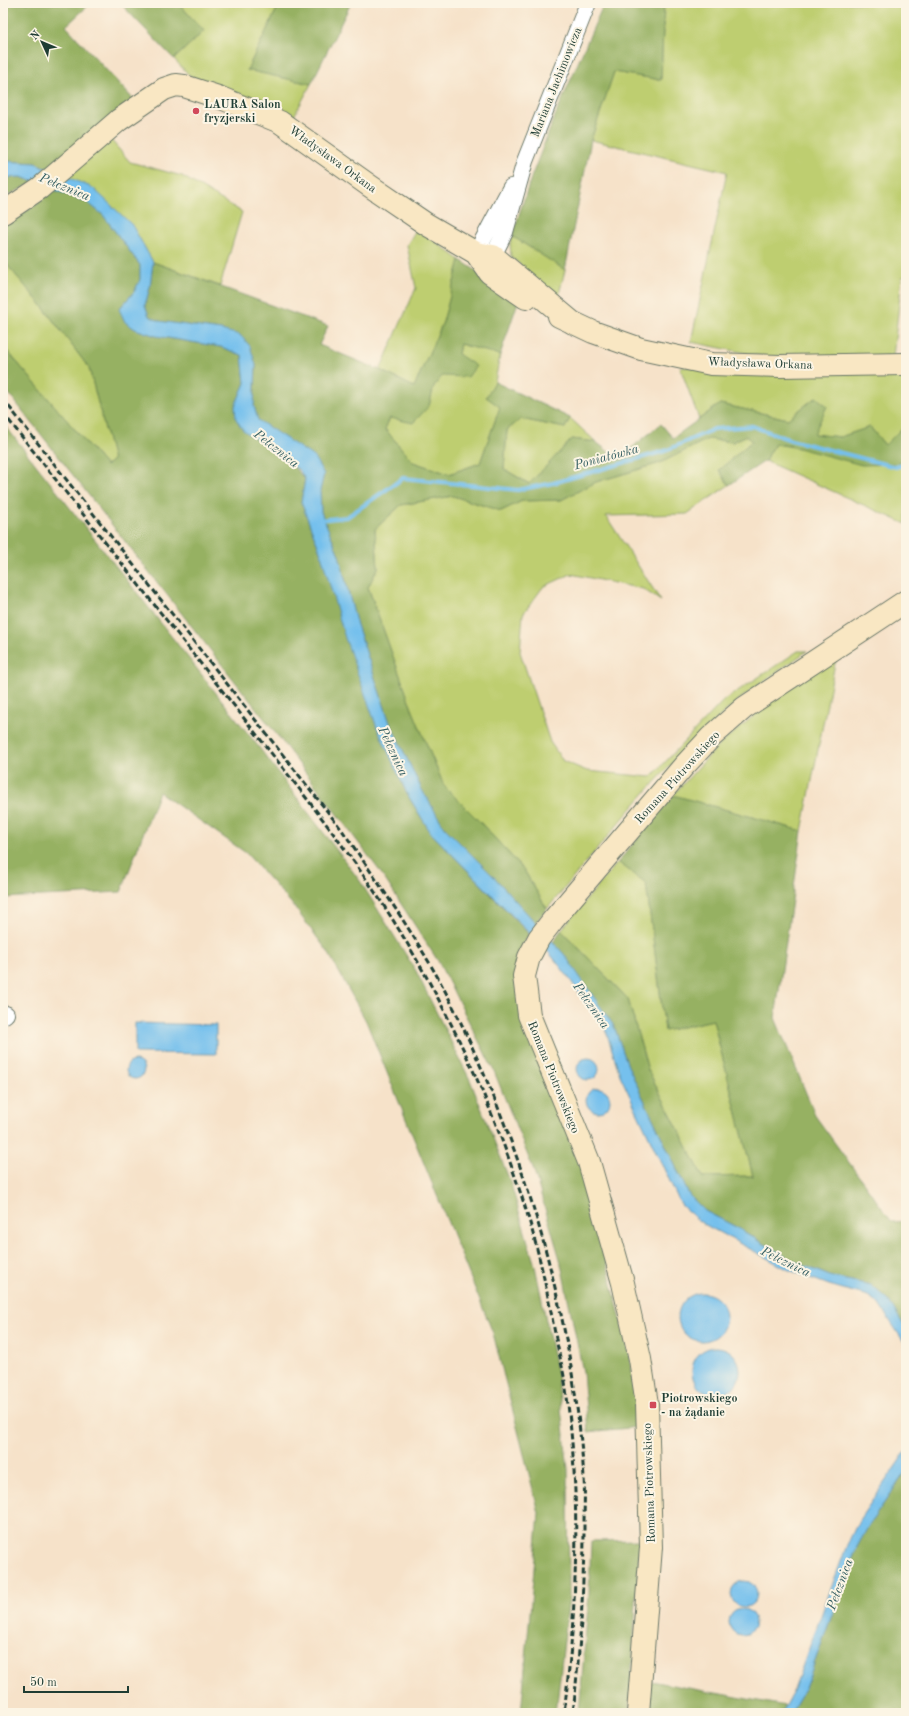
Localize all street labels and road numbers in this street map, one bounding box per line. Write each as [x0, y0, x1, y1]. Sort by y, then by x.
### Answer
street label: Mariana Jachimowicza [529, 26, 585, 139]
street label: Władysława Orkana [286, 124, 378, 196]
street label: Władysława Orkana [707, 356, 813, 372]
street label: Romana Piotrowskiego [633, 729, 722, 826]
street label: Romana Piotrowskiego [525, 1020, 581, 1135]
street label: Romana Piotrowskiego [642, 1423, 658, 1543]

